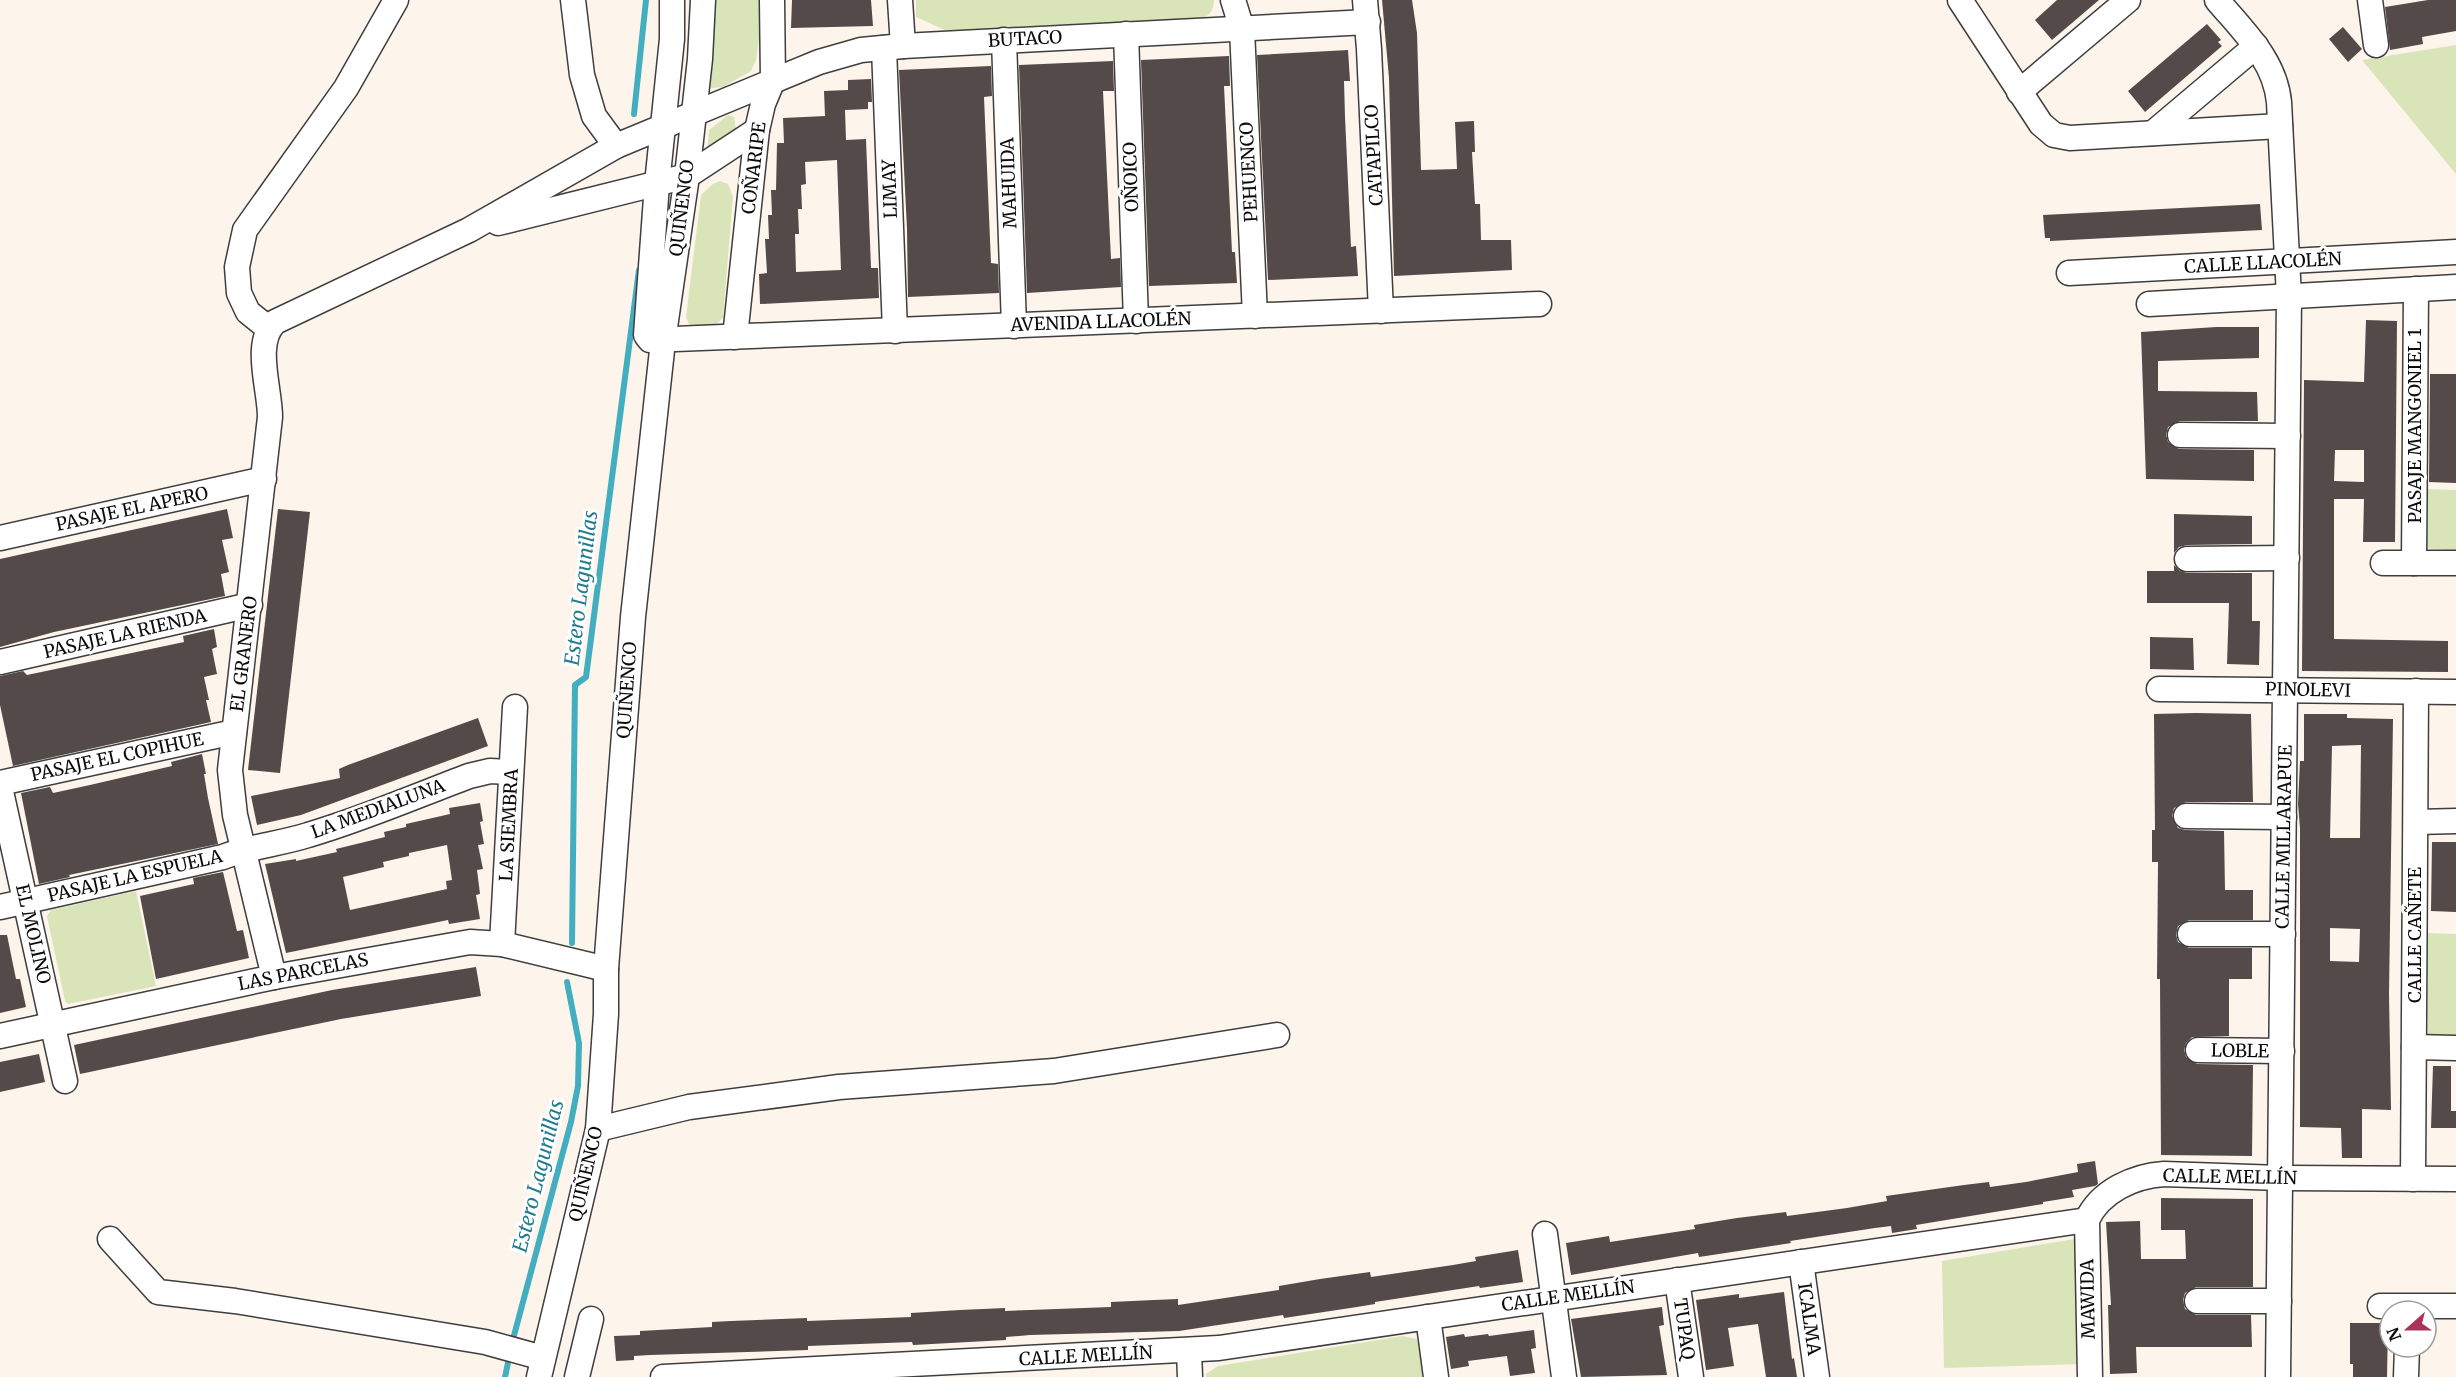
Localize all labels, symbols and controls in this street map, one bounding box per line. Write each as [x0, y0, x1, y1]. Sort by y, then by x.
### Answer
street label: BUTACO [987, 25, 1063, 52]
street label: CATAPILCO [1359, 104, 1388, 206]
street label: COÑARIPE [736, 120, 771, 215]
street label: PEHUENCO [1234, 121, 1263, 223]
street label: MAHUIDA [995, 137, 1022, 229]
street label: OÑOICO [1118, 142, 1143, 212]
street label: QUIÑENCO [664, 158, 699, 258]
street label: LIMAY [877, 159, 902, 219]
street label: CALLE LLACOLÉN [2184, 247, 2342, 278]
street label: AVENIDA LLACOLÉN [1009, 307, 1192, 336]
street label: PASAJE MANGONIEL 1 [2403, 329, 2426, 523]
street label: PASAJE EL APERO [54, 481, 210, 536]
water label: Estero Lagunillas [559, 509, 602, 667]
street label: EL GRANERO [225, 595, 262, 713]
street label: PASAJE LA RIENDA [41, 603, 209, 663]
street label: QUIÑENCO [612, 641, 641, 739]
street label: PINOLEVI [2265, 677, 2351, 702]
street label: PASAJE EL COPIHUE [28, 727, 206, 786]
street label: CALLE MILLARAPUE [2270, 744, 2297, 929]
street label: LA SIEMBRA [494, 768, 523, 882]
street label: LA MEDIALUNA [308, 774, 448, 843]
street label: PASAJE LA ESPUELA [45, 844, 225, 907]
street label: CALLE CAÑETE [2403, 866, 2426, 1003]
street label: EL MOLINO [11, 882, 56, 986]
street label: LAS PARCELAS [236, 948, 370, 995]
street label: LOBLE [2211, 1038, 2270, 1063]
water label: Estero Lagunillas [507, 1097, 569, 1255]
street label: QUIÑENCO [563, 1124, 608, 1224]
street label: CALLE MELLÍN [2163, 1164, 2297, 1189]
street label: MAWIDA [2075, 1259, 2100, 1339]
street label: CALLE MELLÍN [1500, 1275, 1636, 1316]
street label: ICALMA [1793, 1281, 1826, 1357]
street label: TUPAQ [1669, 1297, 1700, 1363]
north arrow [2378, 1299, 2438, 1359]
text: N [2382, 1325, 2406, 1344]
street label: CALLE MELLÍN [1018, 1341, 1154, 1370]

